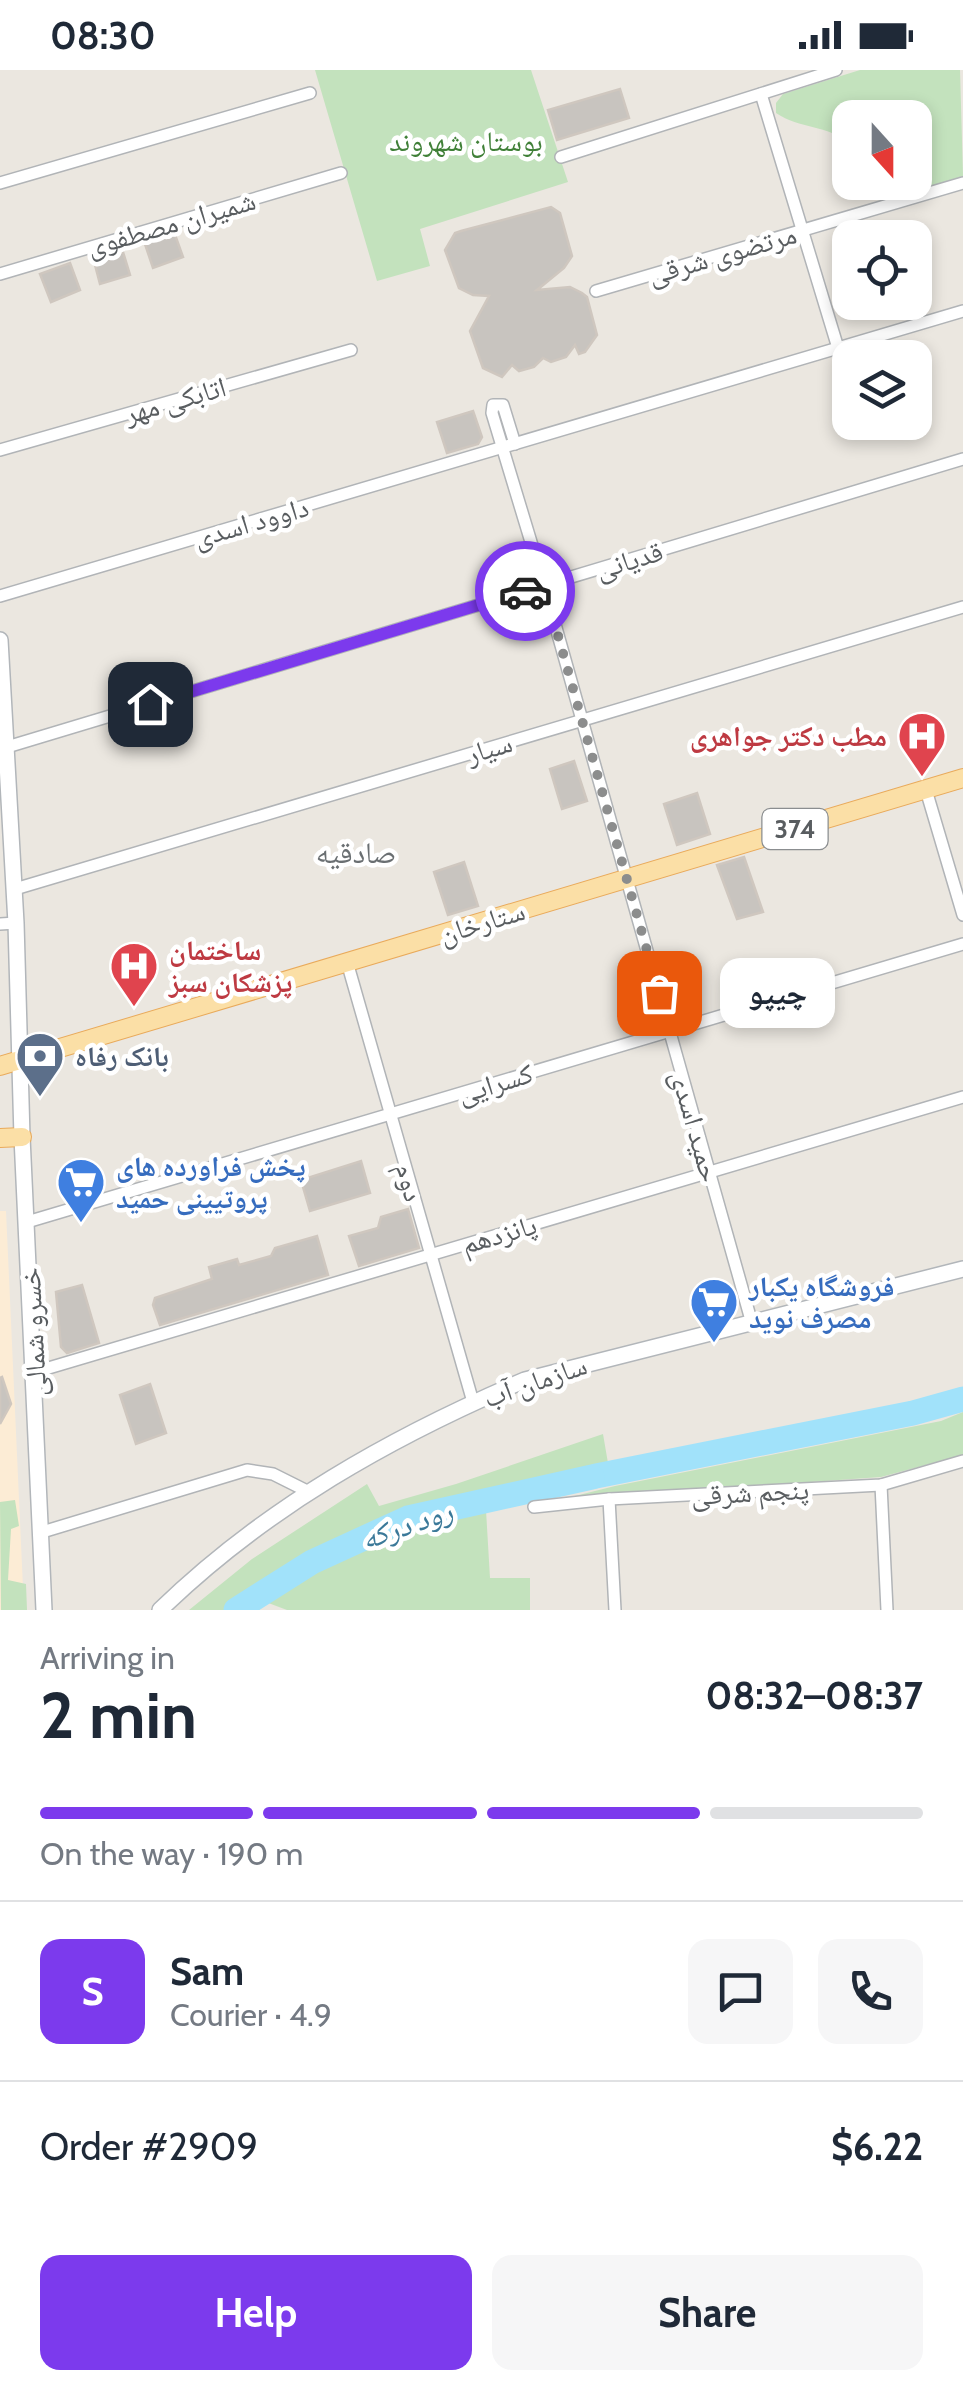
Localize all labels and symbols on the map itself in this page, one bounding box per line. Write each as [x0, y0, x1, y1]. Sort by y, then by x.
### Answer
north arrow [832, 100, 932, 200]
park label: بوستان شهروند [389, 124, 543, 158]
street label: شمیران مصطفوی [83, 183, 259, 263]
street label: مرتضوی شرقی [644, 217, 800, 292]
street label: اتابکی مهر [119, 369, 230, 432]
street label: داوود اسدی [190, 489, 312, 555]
street label: قدیانی [591, 534, 667, 587]
courier [475, 541, 575, 641]
pin [108, 662, 193, 747]
hospital icon: مطب دکتر جواهری [896, 710, 948, 778]
place label: مطب دکتر جواهری [690, 719, 887, 753]
street label: سیار [461, 725, 516, 771]
road number: 374 [762, 809, 828, 849]
district label: صادقیه [316, 834, 396, 871]
street label: ستارخان [435, 893, 529, 951]
place label: ساختمان پزشکان سبز [168, 933, 292, 999]
hospital icon: ساختمان پزشکان سبز [108, 940, 160, 1008]
pin [617, 951, 702, 1036]
callout: چیپو [719, 958, 834, 1028]
bank icon: بانک رفاه [14, 1030, 66, 1098]
place label: بانک رفاه [75, 1039, 169, 1073]
street label: کسرایی [453, 1055, 537, 1111]
street label: حمید اسدی [664, 1066, 728, 1186]
place label: پخش فراورده های پروتیینی حمید [116, 1149, 306, 1216]
supermarket icon: پخش فراورده های پروتیینی حمید [55, 1156, 107, 1224]
street label: دوم [386, 1159, 432, 1206]
street label: پانزدهم [458, 1207, 541, 1263]
street label: خسرو شمالی [13, 1266, 54, 1397]
place label: فروشگاه یکبار مصرف نوید [748, 1269, 894, 1335]
supermarket icon: فروشگاه یکبار مصرف نوید [688, 1276, 740, 1344]
street label: سازمان آب [479, 1347, 591, 1415]
street label: پنجم شرقی [690, 1472, 810, 1514]
water label: رود درکه [356, 1492, 457, 1557]

